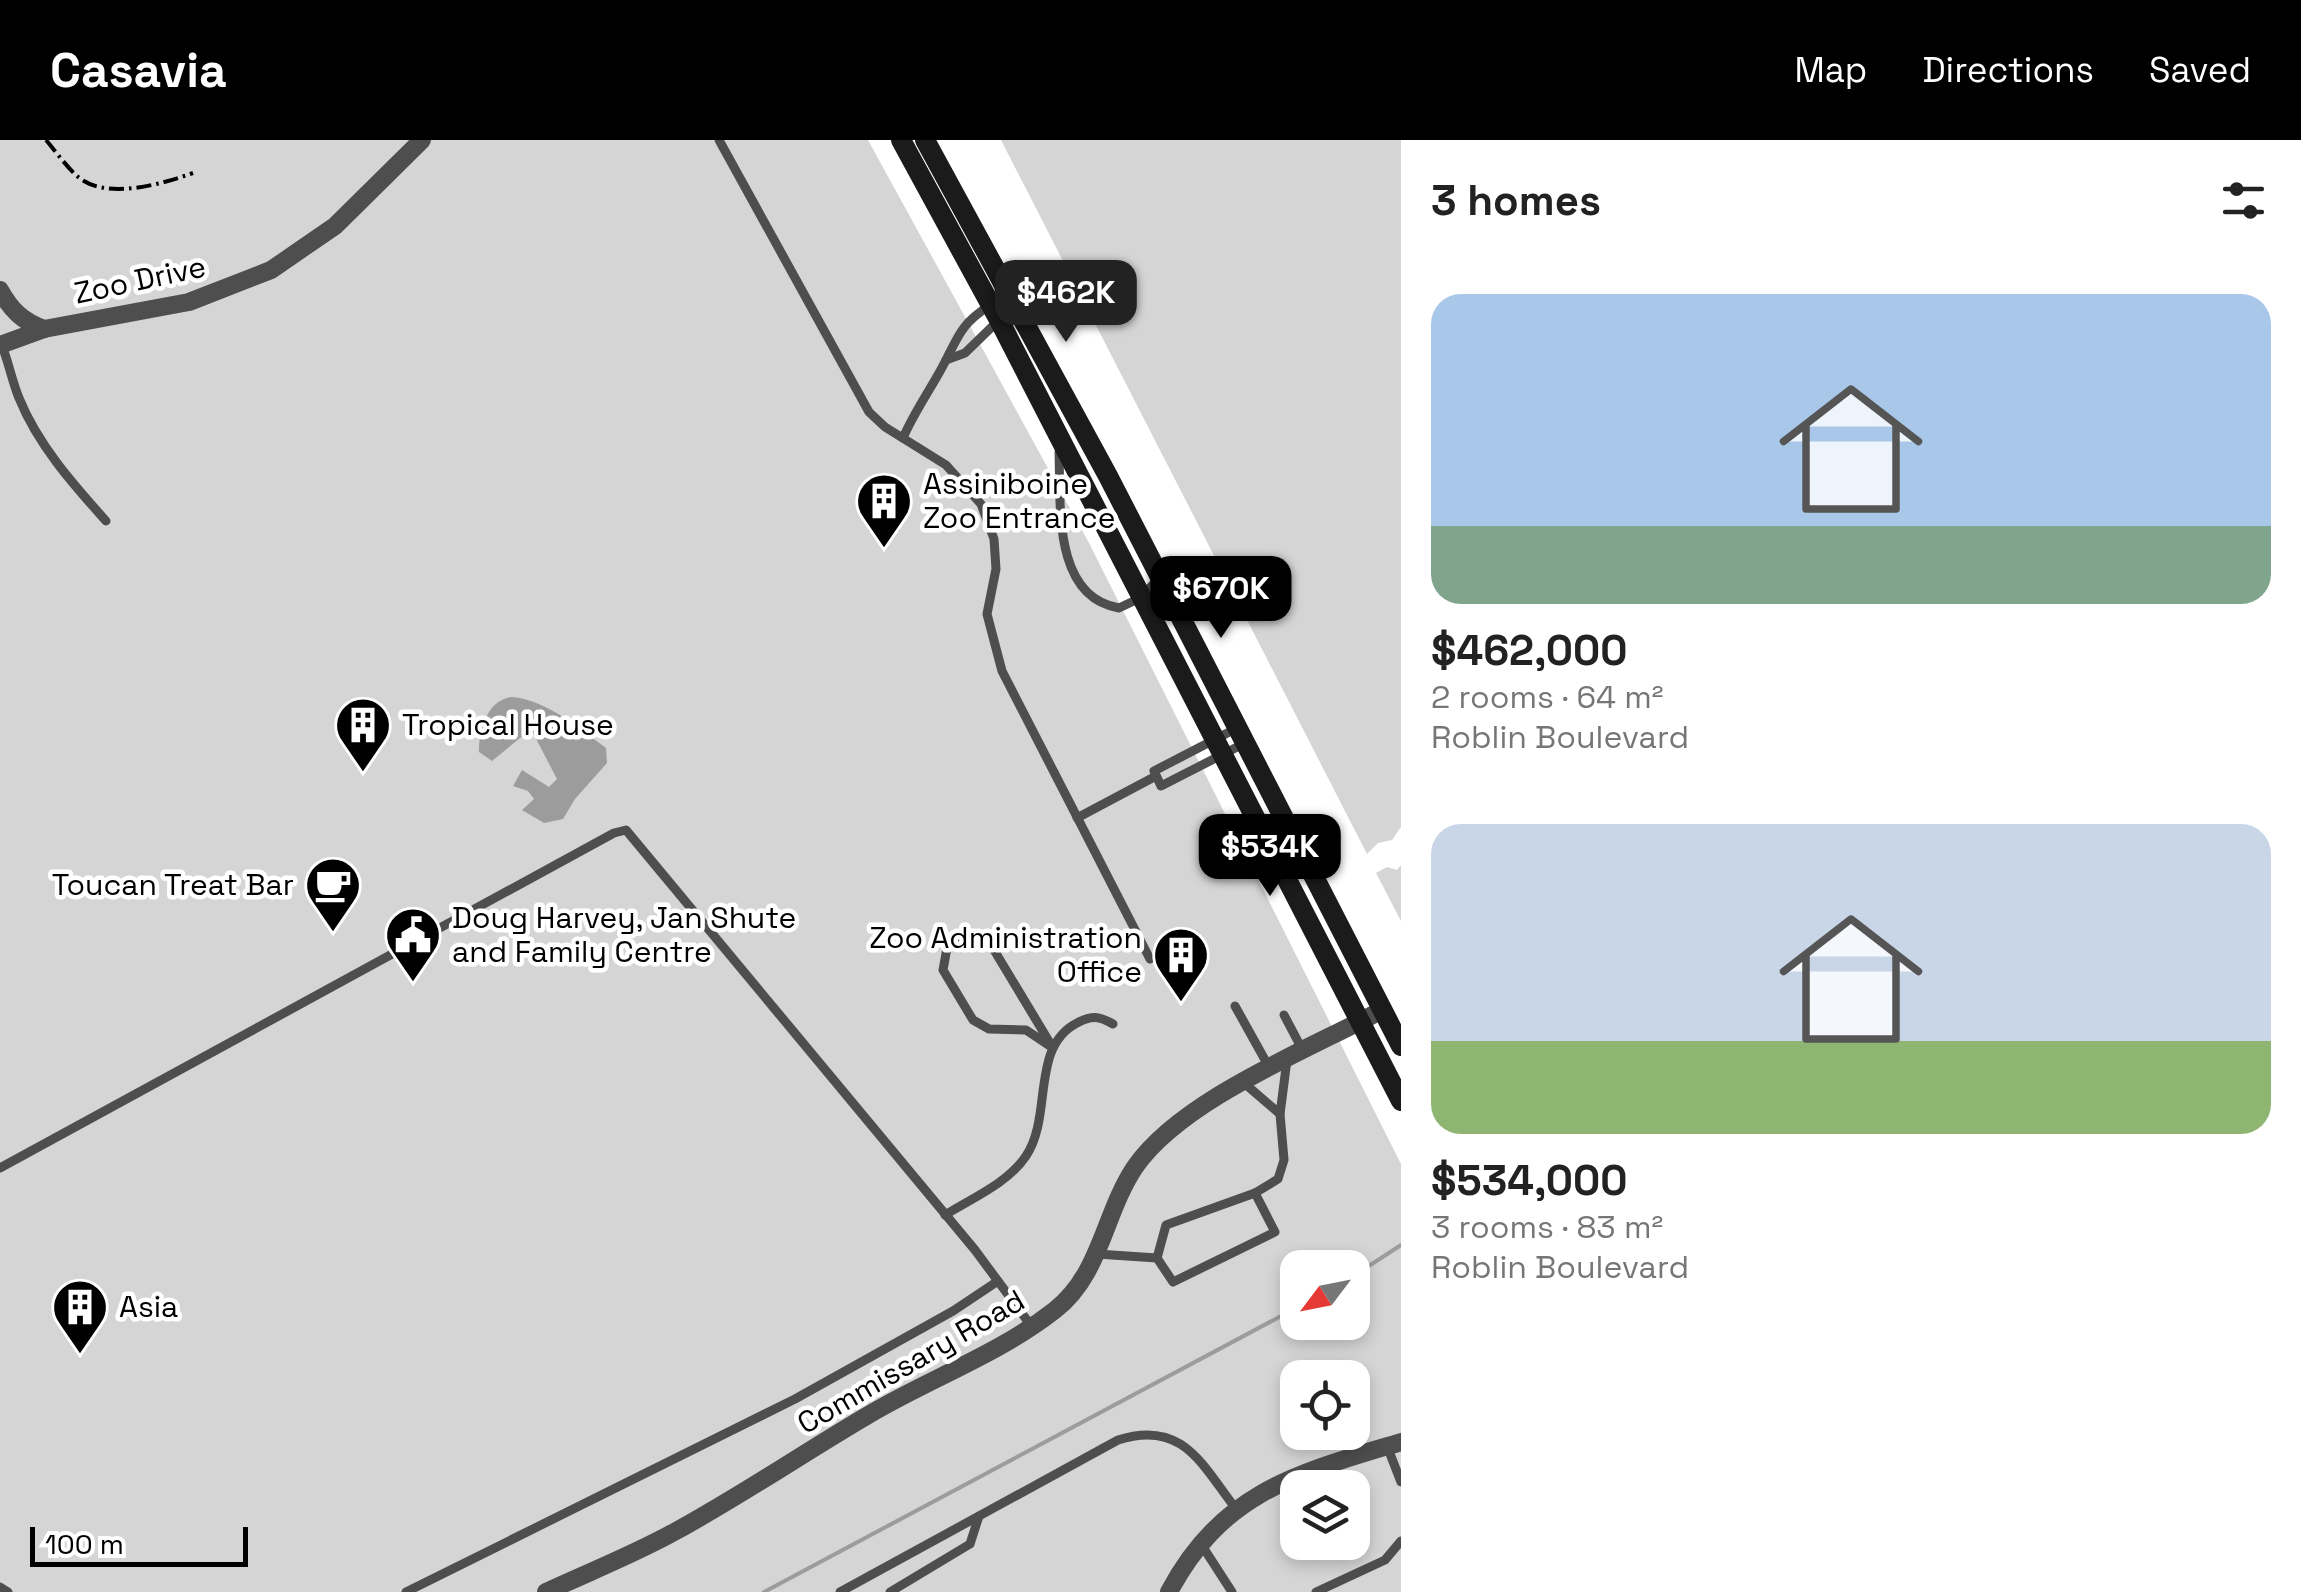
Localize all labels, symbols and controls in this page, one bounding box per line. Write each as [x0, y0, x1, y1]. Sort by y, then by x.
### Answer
text: Casavia [50, 40, 227, 101]
text: Map [1794, 48, 1867, 92]
text: Directions [1922, 48, 2094, 92]
text: Saved [2149, 48, 2251, 92]
icon: filters [2216, 173, 2271, 228]
text: 3 homes [1431, 174, 1601, 227]
street label: Zoo Drive [71, 247, 209, 312]
pin: $462K [996, 260, 1136, 345]
text: $462K [1017, 272, 1115, 312]
icon: home [1761, 359, 1941, 539]
place label: Assiniboine Zoo Entrance [923, 464, 1115, 537]
building icon: Assiniboine Zoo Entrance [854, 471, 914, 550]
pin: $670K [1151, 556, 1291, 641]
text: $670K [1172, 568, 1270, 608]
text: $462,000 [1431, 624, 1627, 677]
text: 2 rooms · 64 m² [1431, 677, 1663, 717]
building icon: Tropical House [333, 695, 393, 774]
place label: Tropical House [402, 705, 614, 744]
text: Roblin Boulevard [1431, 717, 1689, 757]
pin: $534K [1200, 814, 1340, 899]
text: $534K [1221, 826, 1319, 866]
cafe icon: Toucan Treat Bar [303, 855, 363, 934]
place label: Toucan Treat Bar [52, 865, 294, 904]
icon: home [1761, 889, 1941, 1069]
place label: Doug Harvey, Jan Shute and Family Centre [452, 898, 796, 971]
public building icon: Doug Harvey, Jan Shute and Family Centre [383, 905, 443, 984]
place label: Zoo Administration Office [869, 918, 1142, 991]
building icon: Zoo Administration Office [1151, 925, 1211, 1004]
text: $534,000 [1431, 1154, 1627, 1207]
text: 3 rooms · 83 m² [1431, 1207, 1663, 1247]
text: Roblin Boulevard [1431, 1247, 1689, 1287]
north arrow [1280, 1250, 1370, 1340]
map controls [1280, 1250, 1370, 1560]
building icon: Asia [50, 1277, 110, 1356]
street label: Commissary Road [790, 1281, 1032, 1443]
place label: Asia [119, 1287, 178, 1326]
button: locate [1280, 1360, 1370, 1450]
button: layers [1280, 1470, 1370, 1560]
scale bar [30, 1522, 248, 1566]
text: 100 m [45, 1526, 124, 1562]

